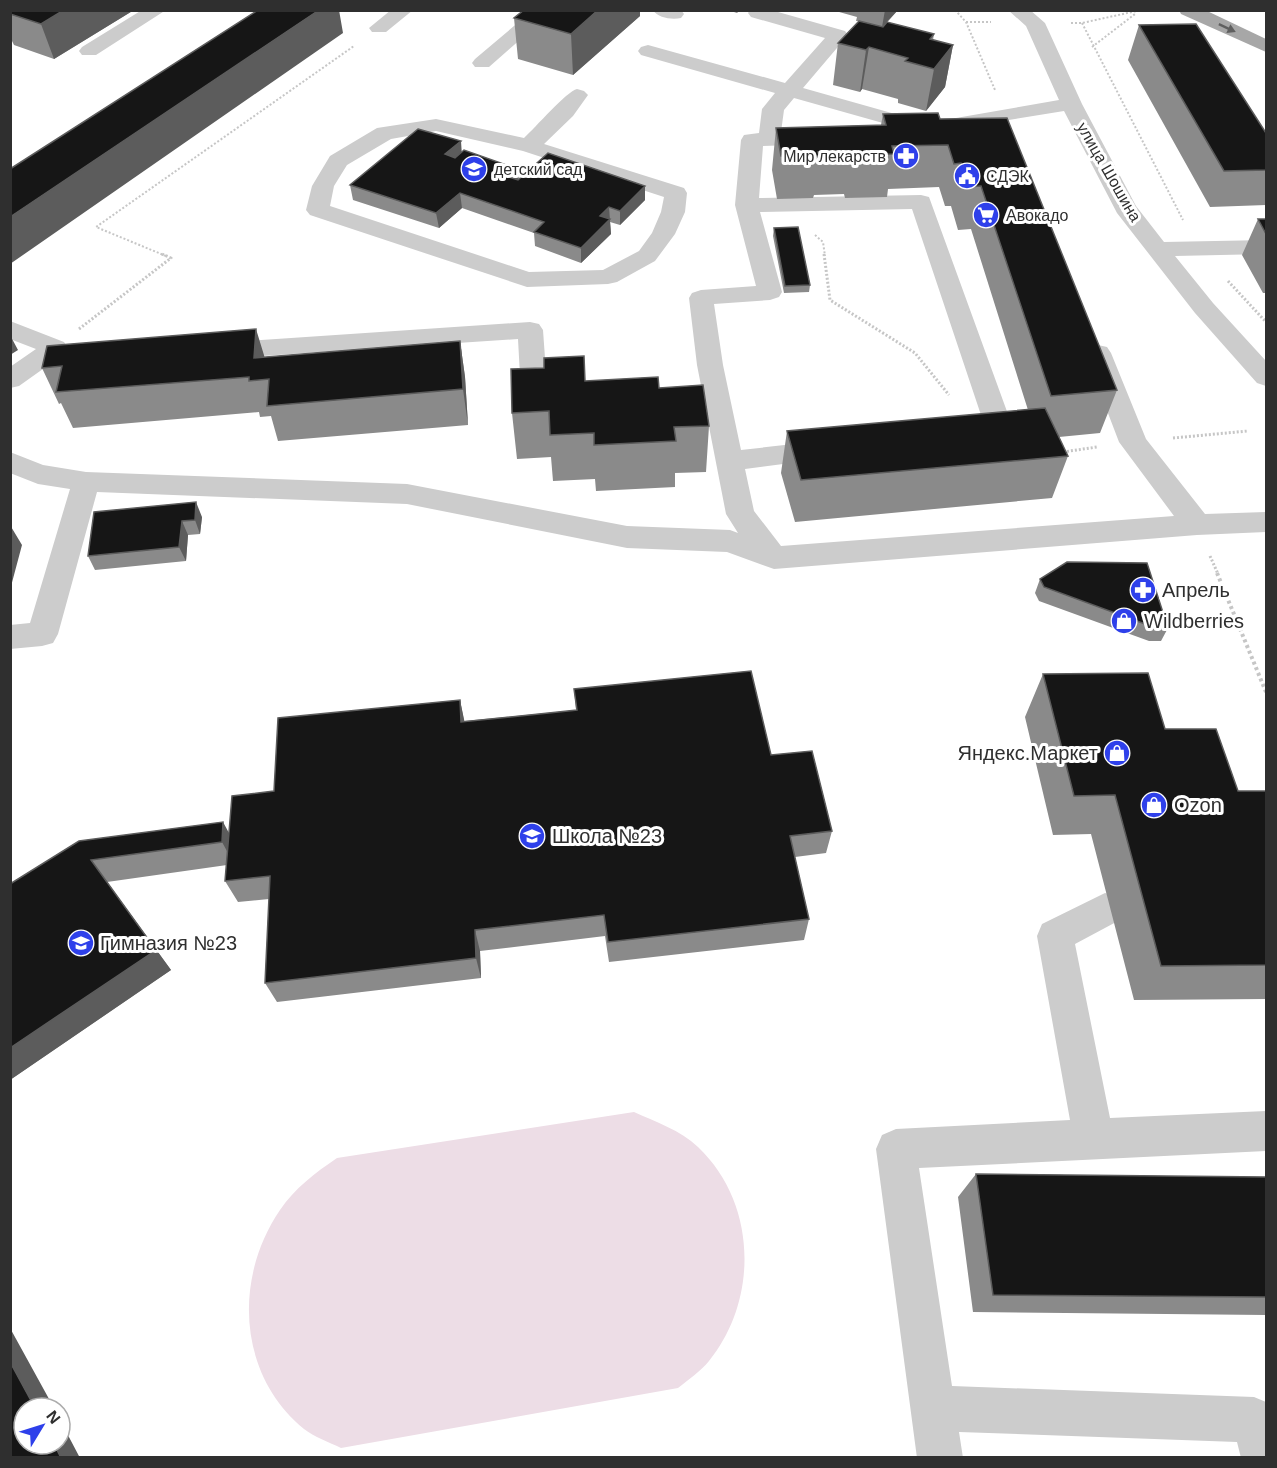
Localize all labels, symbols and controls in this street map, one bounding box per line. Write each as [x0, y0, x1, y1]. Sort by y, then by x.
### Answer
one-way arrow [1219, 24, 1236, 33]
street label: улица Шошина [1074, 119, 1144, 225]
pharmacy icon: Мир лекарств [891, 141, 921, 171]
place label: Мир лекарств [783, 148, 886, 165]
school or university icon: детский сад [459, 154, 489, 184]
place label: детский сад [494, 161, 583, 178]
public building icon: СДЭК [952, 161, 982, 191]
place label: СДЭК [986, 168, 1030, 185]
supermarket icon: Авокадо [971, 200, 1001, 230]
place label: Авокадо [1006, 207, 1068, 224]
pharmacy icon: Апрель [1128, 575, 1158, 605]
place label: Апрель [1162, 579, 1230, 601]
shop icon: Wildberries [1109, 606, 1139, 636]
place label: Wildberries [1144, 610, 1244, 632]
shop icon: Яндекс.Маркет [1102, 738, 1132, 768]
place label: Яндекс.Маркет [957, 742, 1098, 764]
shop icon: Ozon [1139, 790, 1169, 820]
place label: Ozon [1174, 794, 1222, 816]
school or university icon: Школа №23 [517, 821, 547, 851]
place label: Школа №23 [552, 825, 662, 847]
school or university icon: Гимназия №23 [66, 928, 96, 958]
place label: Гимназия №23 [100, 932, 237, 954]
north arrow [12, 1396, 72, 1456]
text: N [43, 1407, 64, 1427]

